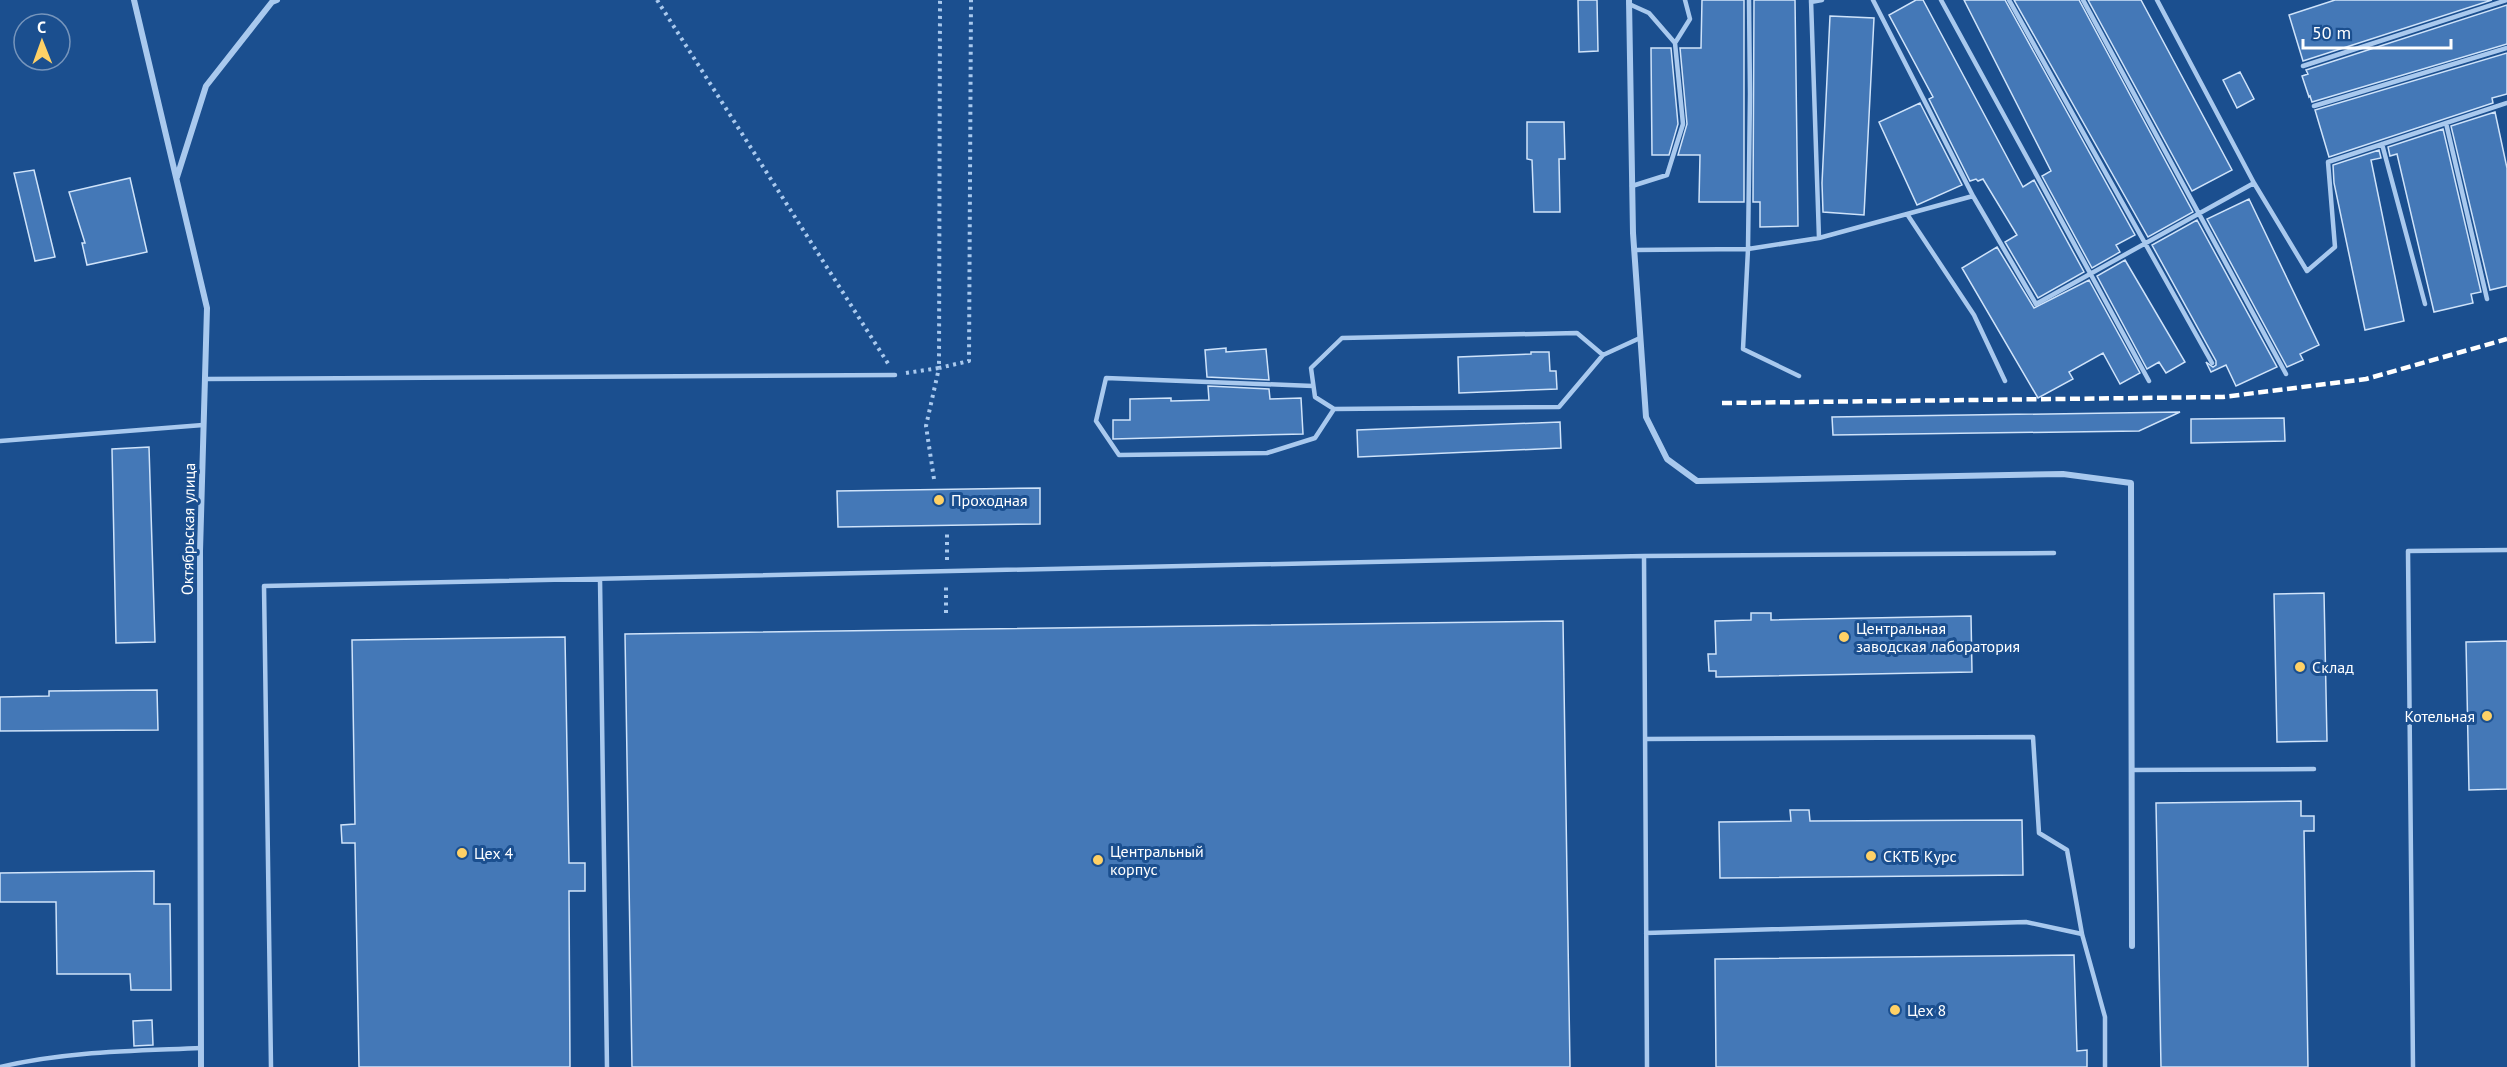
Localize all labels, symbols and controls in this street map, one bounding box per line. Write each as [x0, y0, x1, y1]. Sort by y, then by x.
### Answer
north arrow [12, 12, 72, 72]
scale bar [2303, 12, 2452, 50]
text: С [37, 17, 46, 37]
text: 50 m [2312, 21, 2351, 44]
street label: Октябрьская улица [177, 463, 199, 595]
place label: Проходная [951, 490, 1028, 510]
marker: Проходная [932, 493, 946, 507]
place label: Центральная заводская лаборатория [1856, 618, 2020, 656]
marker: Центральная заводская лаборатория [1837, 630, 1851, 644]
place label: Склад [2312, 657, 2354, 677]
marker: Склад [2293, 660, 2307, 674]
place label: Котельная [2404, 706, 2475, 726]
marker: Котельная [2480, 709, 2494, 723]
place label: Центральный корпус [1110, 841, 1204, 879]
place label: Цех 4 [474, 843, 513, 863]
marker: Цех 4 [455, 846, 469, 860]
place label: СКТБ Курс [1883, 846, 1957, 866]
marker: СКТБ Курс [1864, 849, 1878, 863]
marker: Центральный корпус [1091, 853, 1105, 867]
place label: Цех 8 [1907, 1000, 1946, 1020]
marker: Цех 8 [1888, 1003, 1902, 1017]

